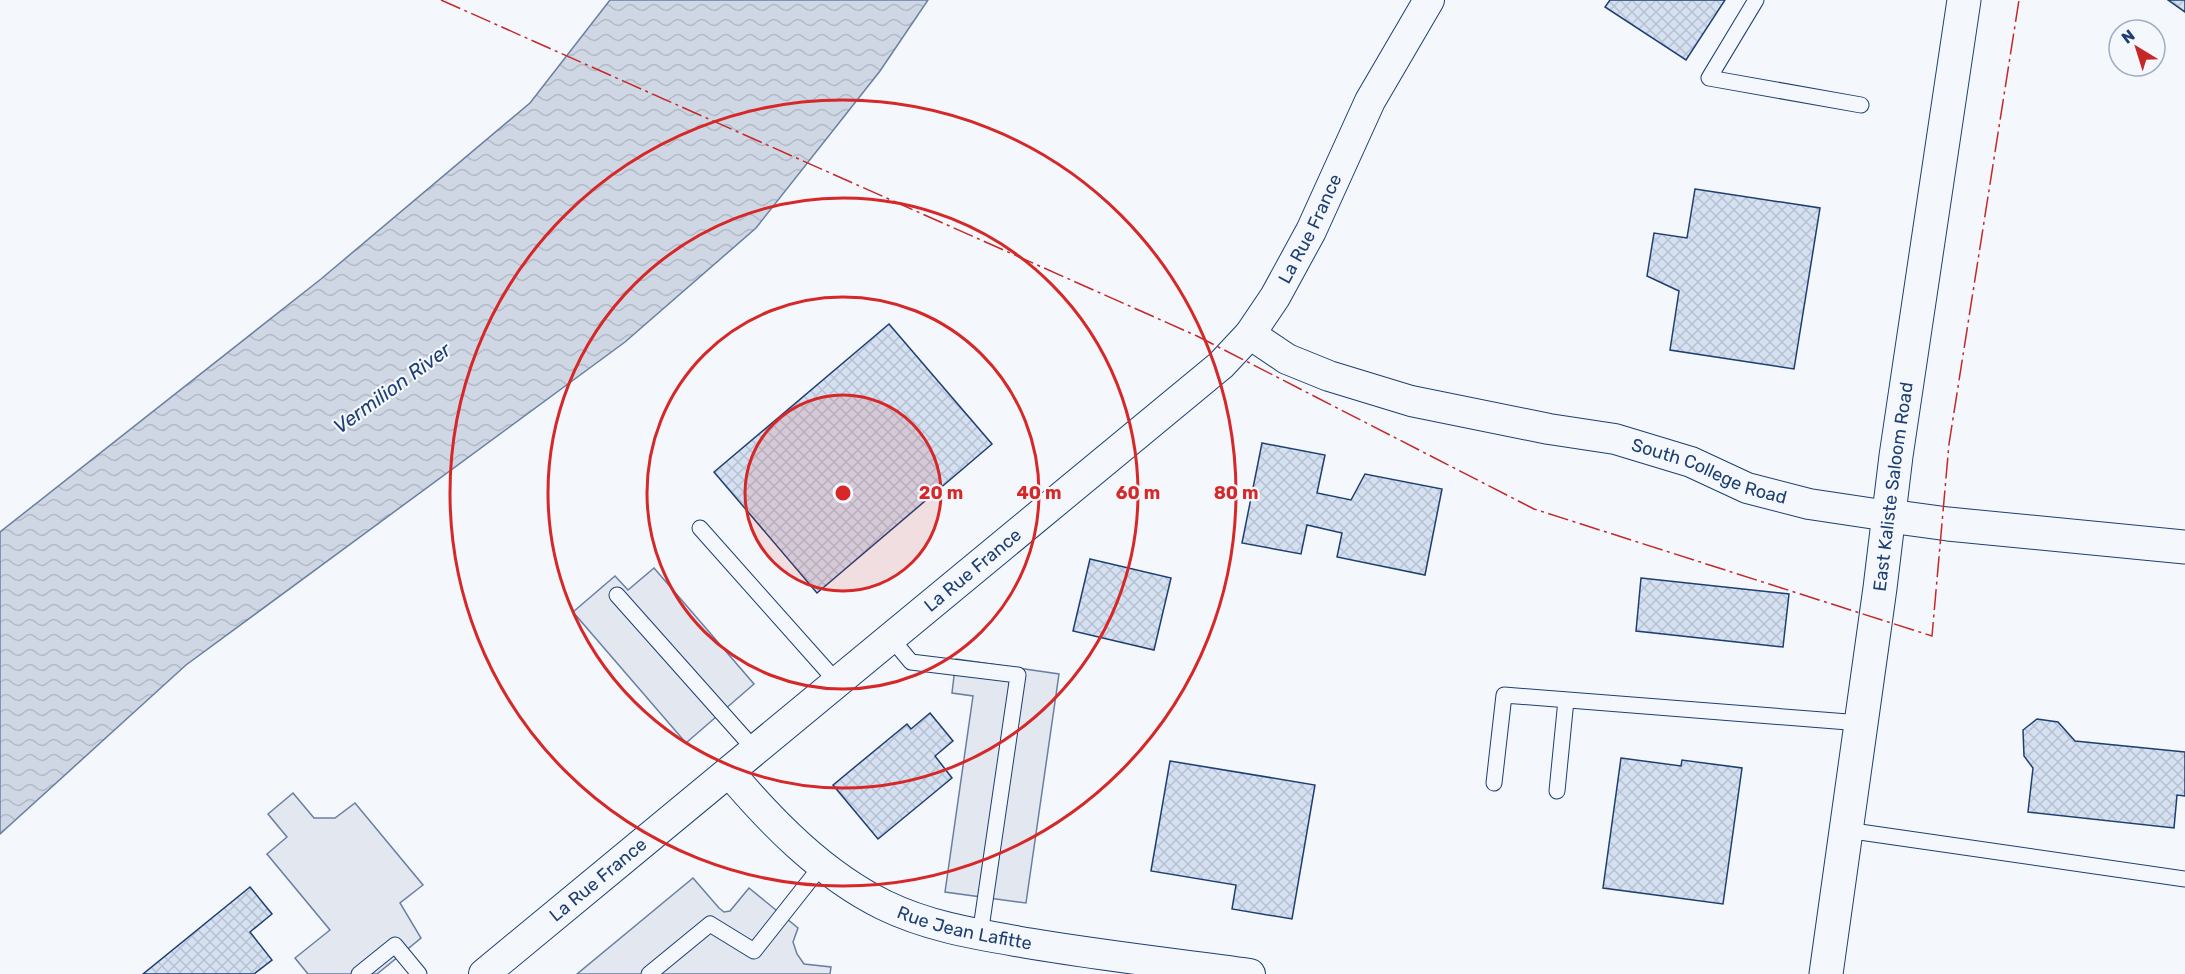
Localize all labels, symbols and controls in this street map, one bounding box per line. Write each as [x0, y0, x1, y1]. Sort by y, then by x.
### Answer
north arrow [2107, 18, 2167, 78]
text: N [2118, 26, 2138, 48]
street label: La Rue France [1274, 171, 1346, 287]
water label: Vermilion River [329, 337, 457, 439]
street label: East Kaliste Saloom Road [1869, 380, 1918, 593]
street label: South College Road [1629, 434, 1789, 509]
text: 20 m [919, 482, 963, 504]
text: 40 m [1017, 482, 1061, 504]
text: 60 m [1116, 482, 1160, 504]
text: 80 m [1214, 482, 1258, 504]
centre of rings [833, 483, 853, 503]
street label: La Rue France [920, 524, 1026, 617]
street label: La Rue France [545, 833, 651, 926]
street label: Rue Jean Lafitte [894, 901, 1034, 955]

